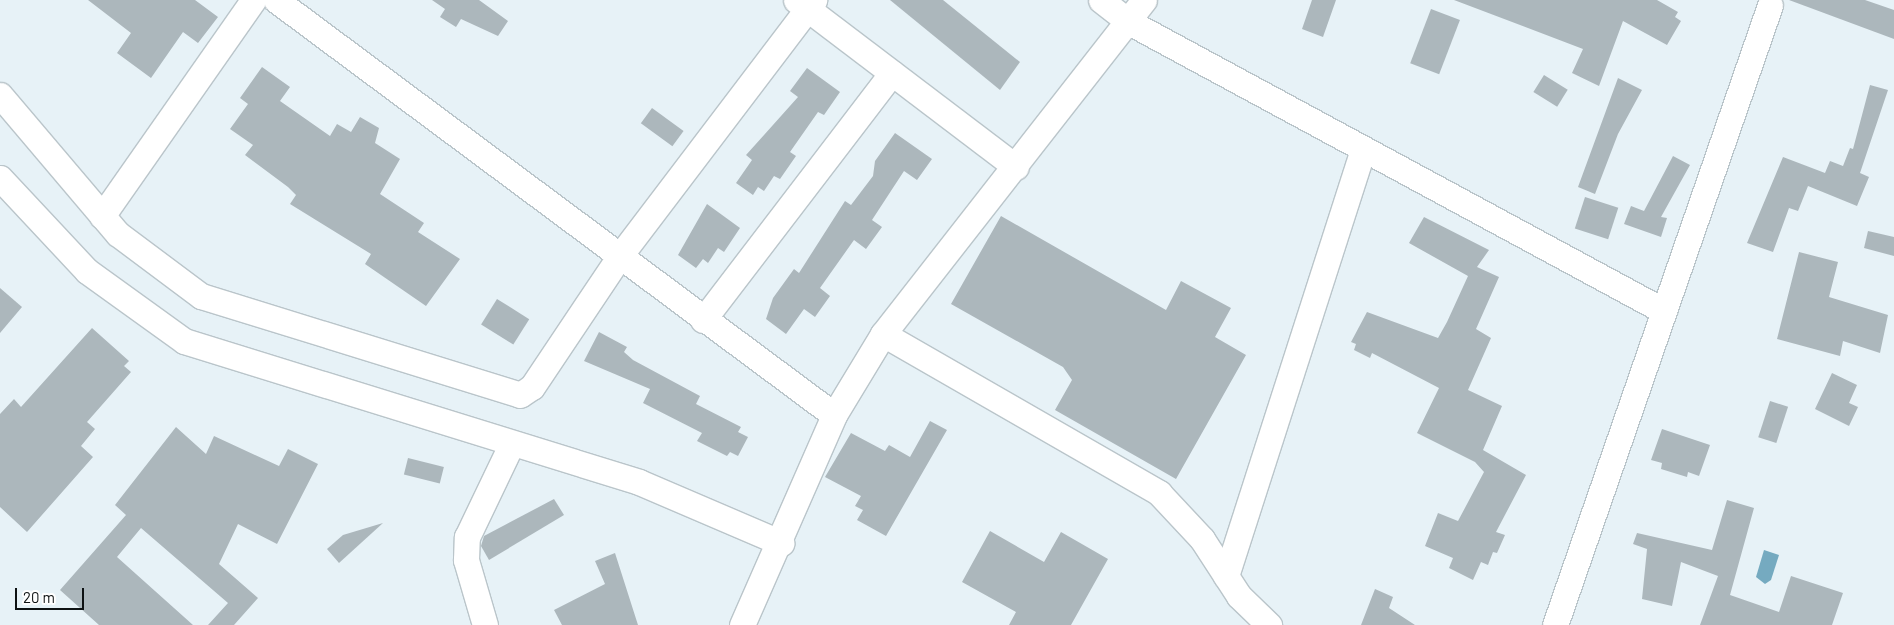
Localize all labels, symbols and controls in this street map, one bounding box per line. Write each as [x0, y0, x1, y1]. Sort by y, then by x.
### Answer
scale bar [18, 578, 86, 610]
text: 20 m [23, 588, 55, 606]

